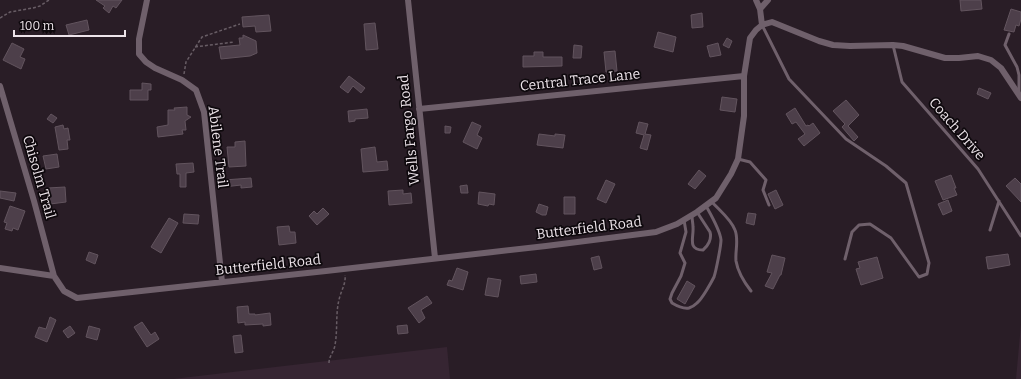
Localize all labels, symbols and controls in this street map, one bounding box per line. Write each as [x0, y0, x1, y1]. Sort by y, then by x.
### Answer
scale bar [14, 12, 125, 38]
text: 100 m [20, 19, 55, 33]
street label: Central Trace Lane [519, 65, 641, 95]
street label: Wells Fargo Road [395, 74, 423, 186]
street label: Coach Drive [925, 94, 989, 164]
street label: Abilene Trail [205, 105, 231, 189]
street label: Chisolm Trail [19, 133, 59, 221]
street label: Butterfield Road [535, 213, 643, 243]
street label: Butterfield Road [214, 251, 322, 279]

